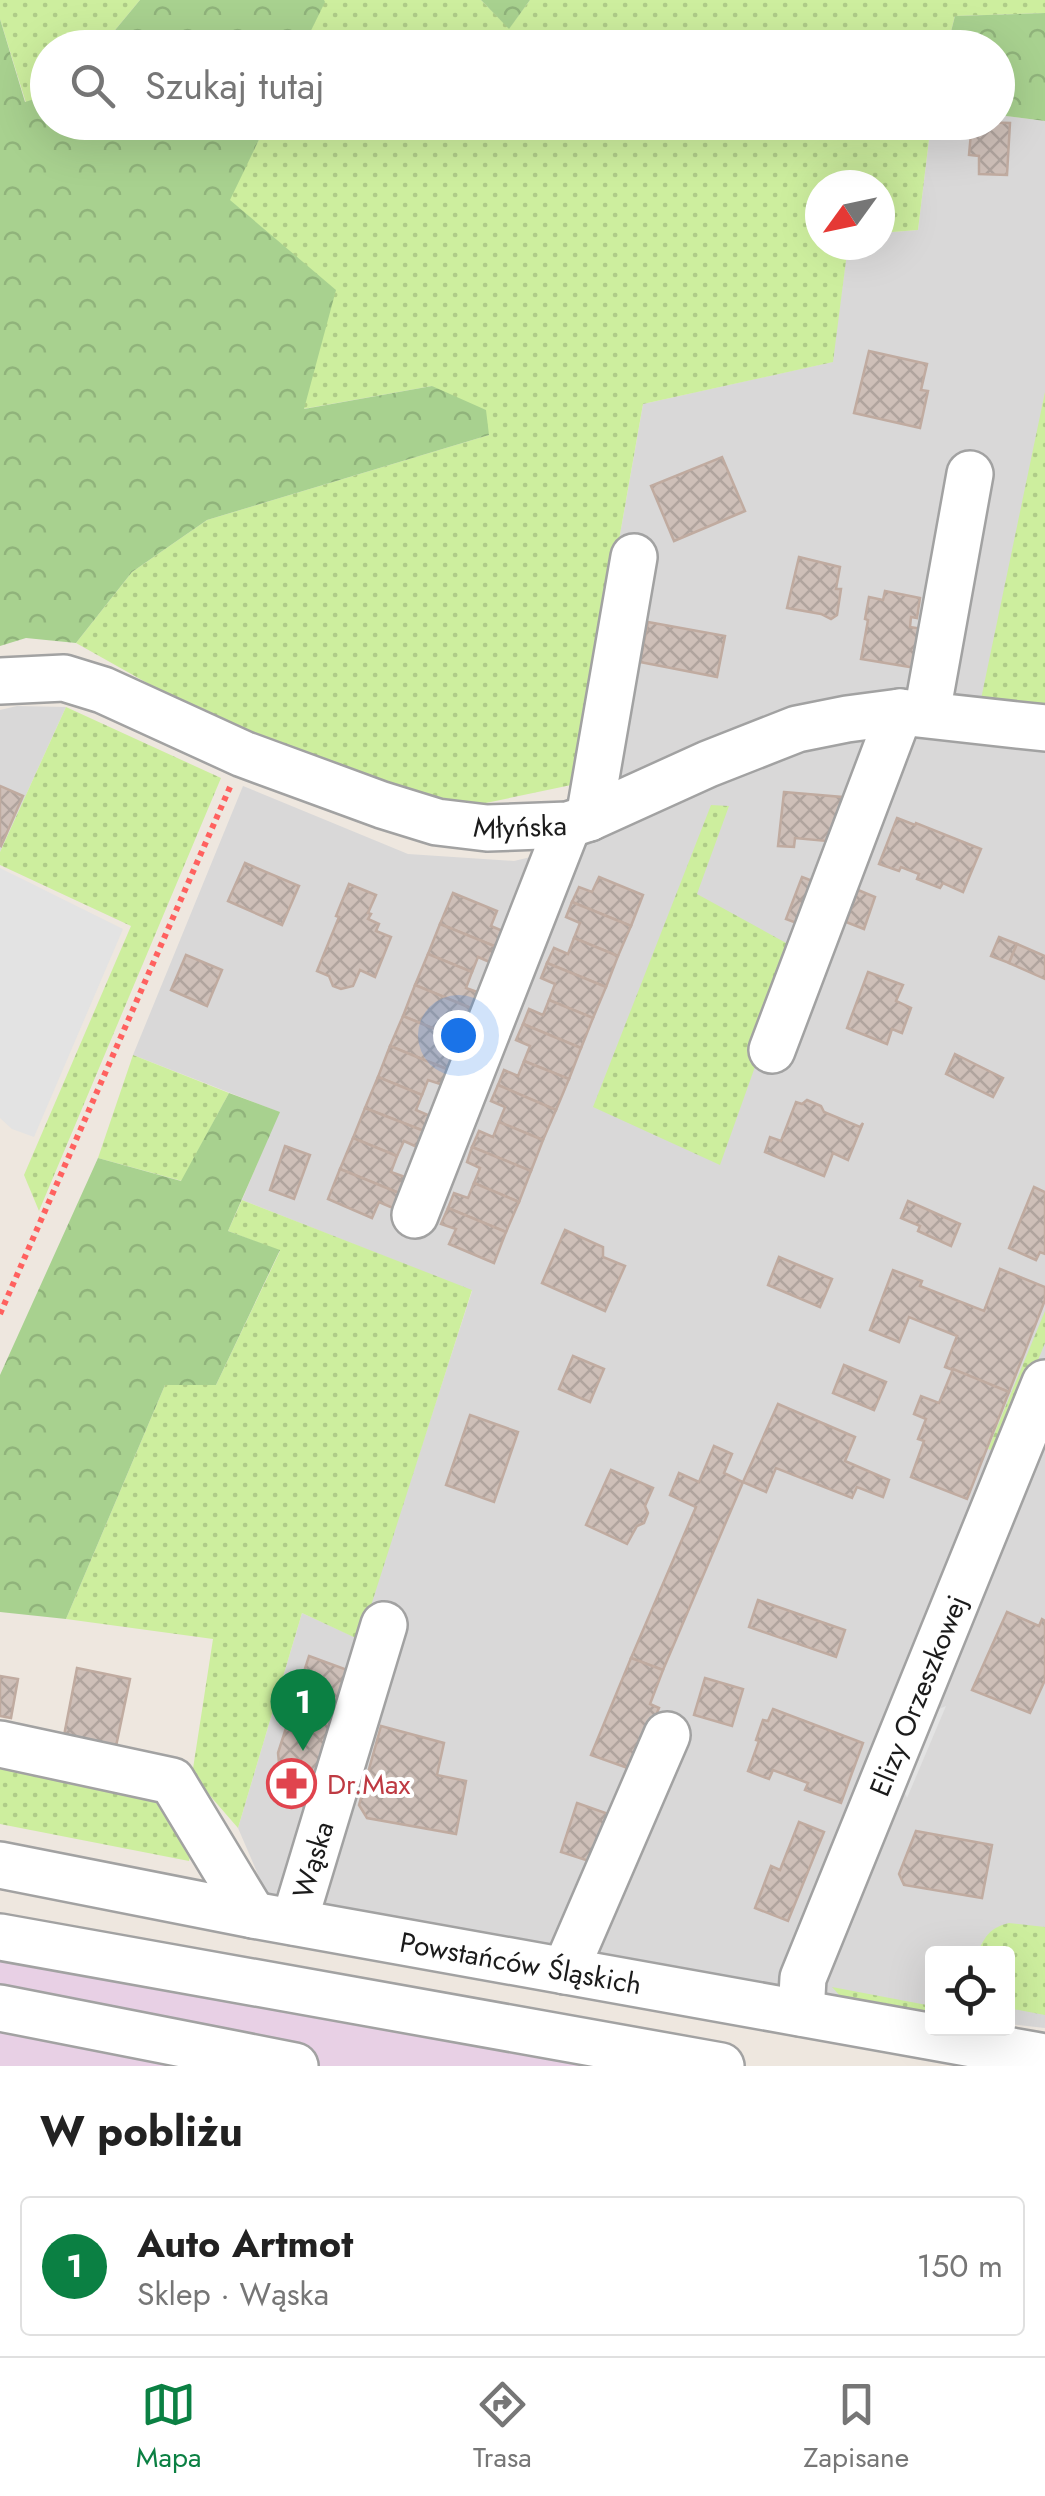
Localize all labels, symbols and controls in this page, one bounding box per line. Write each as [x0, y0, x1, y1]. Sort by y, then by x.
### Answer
search box [30, 30, 1015, 140]
icon: search [65, 58, 120, 113]
text: Szukaj tutaj [145, 58, 325, 113]
north arrow [805, 170, 895, 260]
street label: Młyńska [471, 805, 568, 849]
your location [433, 1010, 484, 1061]
street label: Elizy Orzeszkowej [859, 1589, 977, 1802]
pin: 1 [270, 1668, 336, 1751]
pharmacy icon: Dr.Max [266, 1758, 318, 1810]
place label: Dr.Max [327, 1764, 411, 1805]
street label: Wąska [282, 1816, 344, 1903]
street label: Powstańców Śląskich [397, 1921, 645, 2005]
map controls [925, 1946, 1015, 2036]
button: locate [925, 1946, 1015, 2036]
text: W pobliżu [40, 2101, 243, 2162]
text: Auto Artmot [137, 2216, 353, 2271]
text: 1 [66, 2243, 83, 2289]
text: 150 m [917, 2243, 1003, 2289]
text: Sklep · Wąska [137, 2271, 329, 2317]
tab: Mapa [136, 2377, 201, 2478]
tab: Trasa [473, 2377, 532, 2478]
tab: Zapisane [803, 2377, 909, 2478]

